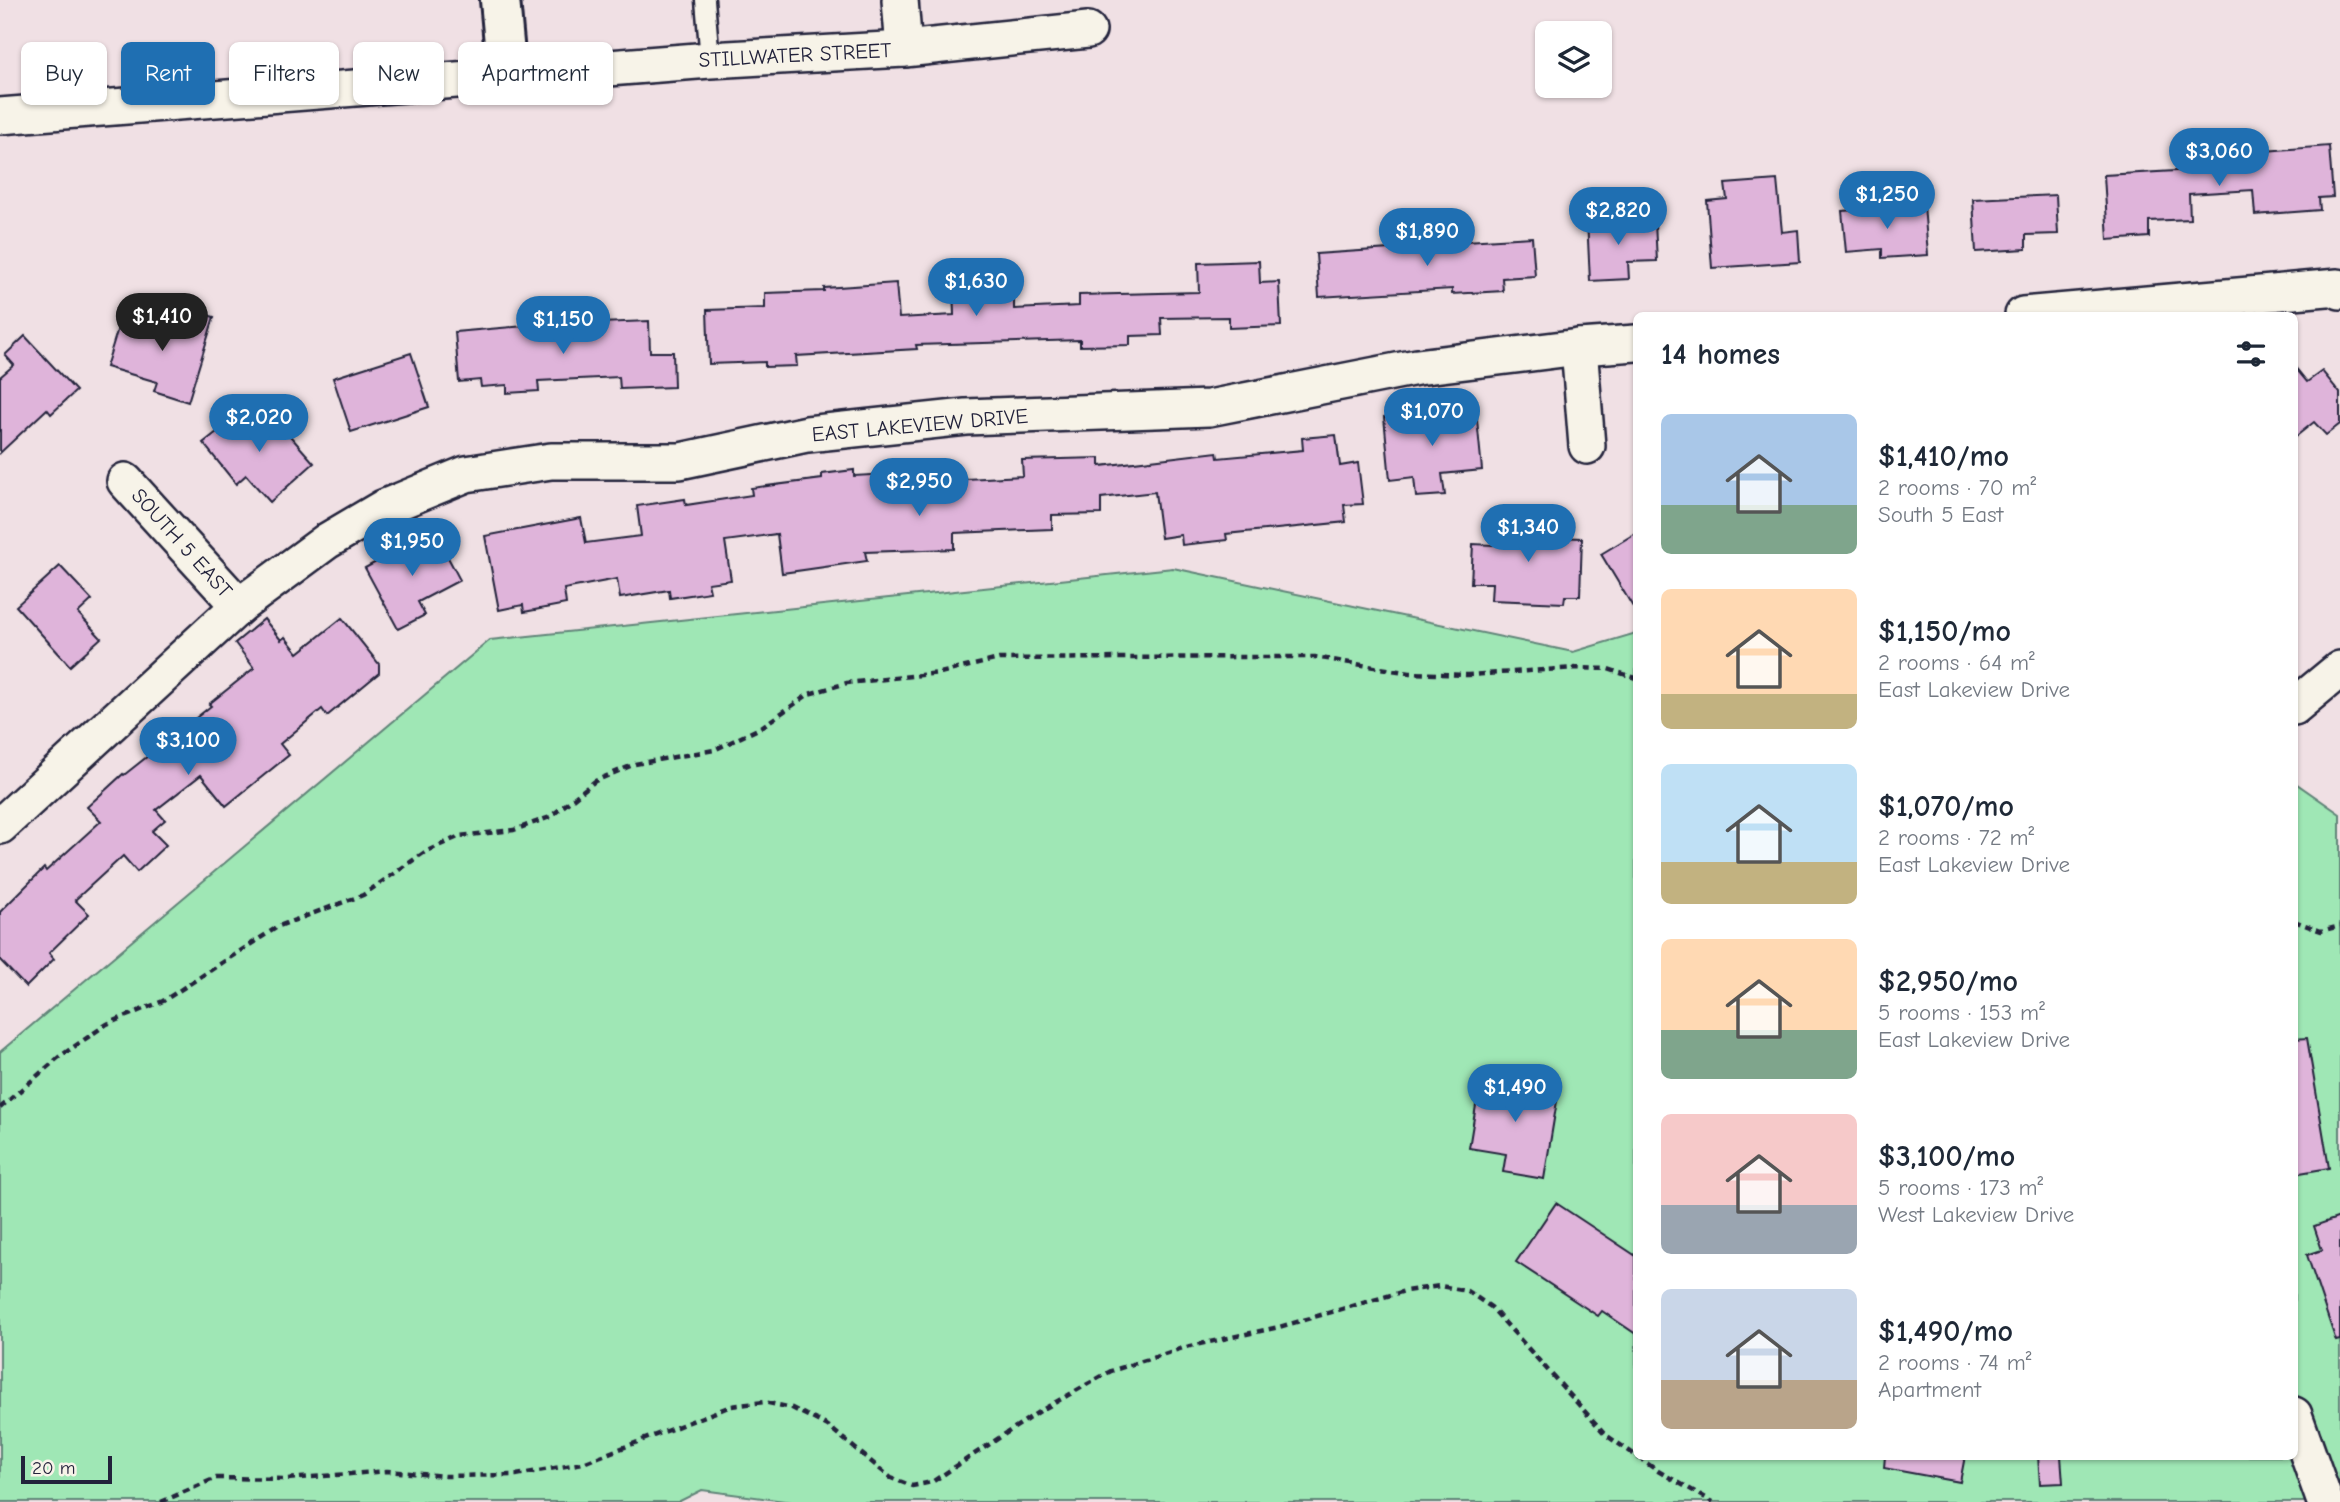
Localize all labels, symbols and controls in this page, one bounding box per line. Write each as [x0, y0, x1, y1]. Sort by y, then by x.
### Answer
map controls [1535, 21, 1612, 98]
button: layers [1535, 21, 1612, 98]
street label: STILLWATER STREET [698, 38, 892, 72]
chip: Buy [21, 42, 107, 105]
chip: Rent [121, 42, 215, 105]
chip: Filters [229, 42, 339, 105]
chip: New [353, 42, 444, 105]
chip: Apartment [458, 42, 613, 105]
pin: $3,060 [2162, 128, 2276, 188]
text: $3,060 [2185, 137, 2253, 164]
pin: $1,250 [1830, 172, 1944, 231]
text: $1,250 [1855, 180, 1919, 207]
pin: $2,820 [1561, 188, 1675, 247]
text: $2,820 [1585, 196, 1651, 223]
pin: $1,890 [1370, 208, 1484, 268]
text: $1,890 [1395, 217, 1459, 244]
pin: $1,630 [919, 258, 1033, 318]
text: $1,630 [944, 267, 1008, 294]
pin: $1,410 [105, 294, 219, 353]
pin: $1,150 [506, 296, 620, 356]
text: $1,410 [132, 302, 192, 329]
text: $1,150 [532, 305, 594, 332]
icon: filters [2232, 335, 2270, 373]
text: 14 homes [1661, 337, 1780, 372]
pin: $1,070 [1375, 388, 1489, 448]
pin: $2,020 [202, 394, 316, 454]
text: $1,070 [1400, 397, 1464, 424]
text: $2,020 [225, 403, 293, 430]
street label: EAST LAKEVIEW DRIVE [811, 404, 1029, 446]
text: $1,410/mo [1878, 439, 2009, 474]
icon: home [1717, 442, 1801, 526]
pin: $2,950 [862, 458, 976, 518]
text: $2,950 [885, 467, 953, 494]
text: 2 rooms · 70 m² [1878, 474, 2036, 501]
street label: SOUTH 5 EAST [127, 483, 237, 603]
text: South 5 East [1878, 501, 2003, 528]
pin: $1,340 [1471, 504, 1585, 564]
text: $1,340 [1497, 513, 1559, 540]
pin: $1,950 [355, 518, 469, 578]
text: $1,950 [380, 527, 444, 554]
text: $1,150/mo [1878, 614, 2011, 649]
icon: home [1717, 617, 1801, 701]
text: 2 rooms · 64 m² [1878, 649, 2035, 676]
text: East Lakeview Drive [1878, 676, 2070, 703]
pin: $3,100 [131, 718, 245, 777]
text: $3,100 [156, 726, 220, 753]
text: $1,070/mo [1878, 789, 2014, 824]
icon: home [1717, 792, 1801, 876]
text: 2 rooms · 72 m² [1878, 824, 2034, 851]
text: East Lakeview Drive [1878, 851, 2070, 878]
text: $2,950/mo [1878, 964, 2018, 999]
icon: home [1717, 967, 1801, 1051]
text: 5 rooms · 153 m² [1878, 999, 2045, 1026]
text: East Lakeview Drive [1878, 1026, 2070, 1053]
pin: $1,490 [1458, 1064, 1572, 1124]
text: $1,490 [1483, 1073, 1547, 1100]
text: $3,100/mo [1878, 1139, 2015, 1174]
icon: home [1717, 1142, 1801, 1226]
text: 5 rooms · 173 m² [1878, 1174, 2043, 1201]
text: West Lakeview Drive [1878, 1201, 2074, 1228]
text: $1,490/mo [1878, 1314, 2013, 1349]
icon: home [1717, 1317, 1801, 1401]
text: 2 rooms · 74 m² [1878, 1349, 2031, 1376]
text: Apartment [1878, 1376, 1981, 1403]
scale bar [21, 1453, 112, 1485]
text: 20 m [32, 1457, 76, 1479]

